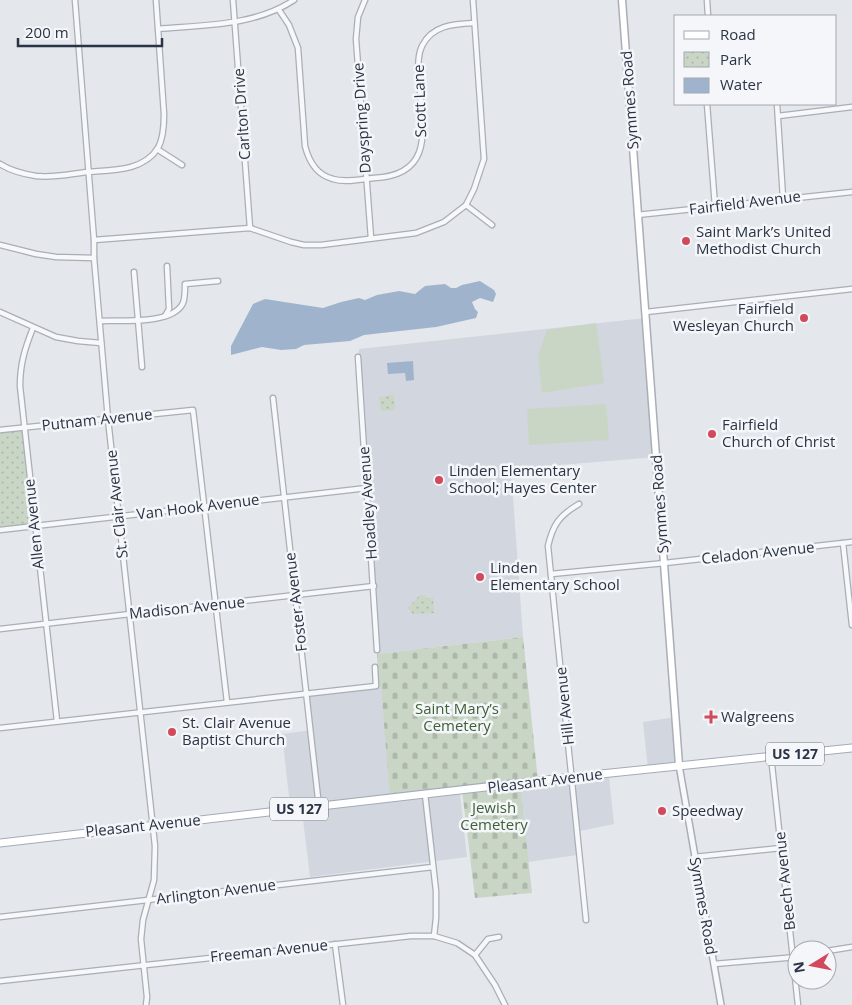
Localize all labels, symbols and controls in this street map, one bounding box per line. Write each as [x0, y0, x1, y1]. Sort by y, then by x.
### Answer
scale bar [18, 15, 161, 47]
legend [674, 15, 837, 105]
text: 200 m [25, 22, 69, 42]
text: Road [720, 24, 756, 44]
text: Park [720, 49, 751, 69]
street label: Symmes Road [616, 50, 642, 150]
street label: Dayspring Drive [347, 62, 375, 174]
street label: Scott Lane [408, 64, 430, 138]
street label: Carlton Drive [228, 68, 254, 161]
text: Water [720, 74, 762, 94]
street label: Fairfield Avenue [688, 185, 802, 219]
place label: Saint Mark’s United Methodist Church [696, 221, 831, 258]
marker: Saint Mark’s United Methodist Church [680, 235, 692, 247]
place label: Fairfield Wesleyan Church [673, 298, 794, 335]
marker: Fairfield Wesleyan Church [798, 312, 810, 324]
street label: Putnam Avenue [41, 403, 153, 435]
place label: Fairfield Church of Christ [722, 414, 835, 451]
marker: Fairfield Church of Christ [706, 428, 718, 440]
street label: Hoadley Avenue [353, 446, 381, 560]
street label: St. Clair Avenue [100, 449, 132, 559]
street label: Symmes Road [646, 454, 672, 554]
place label: Linden Elementary School; Hayes Center [449, 460, 597, 497]
marker: Linden Elementary School; Hayes Center [433, 474, 445, 486]
street label: Allen Avenue [18, 478, 48, 570]
street label: Van Hook Avenue [135, 489, 260, 523]
street label: Celadon Avenue [700, 536, 815, 568]
street label: Foster Avenue [279, 551, 311, 653]
place label: Linden Elementary School [490, 557, 620, 594]
marker: Linden Elementary School [474, 571, 486, 583]
street label: Madison Avenue [128, 591, 246, 623]
street label: Hill Avenue [550, 666, 578, 746]
park label: Saint Mary’s Cemetery [415, 698, 499, 735]
place label: Walgreens [721, 706, 794, 726]
marker: Walgreens [705, 711, 717, 723]
place label: St. Clair Avenue Baptist Church [182, 712, 291, 749]
marker: St. Clair Avenue Baptist Church [166, 726, 178, 738]
road number: US 127 [766, 742, 824, 766]
street label: Pleasant Avenue [486, 763, 604, 797]
park label: Jewish Cemetery [460, 797, 528, 834]
road number: US 127 [270, 798, 328, 821]
place label: Speedway [672, 800, 743, 820]
marker: Speedway [656, 805, 668, 817]
street label: Pleasant Avenue [84, 809, 201, 841]
street label: Beech Avenue [769, 831, 799, 931]
street label: Symmes Road [686, 855, 722, 956]
street label: Arlington Avenue [155, 874, 277, 908]
street label: Freeman Avenue [209, 934, 329, 966]
north arrow [787, 940, 837, 990]
text: N [788, 960, 809, 975]

